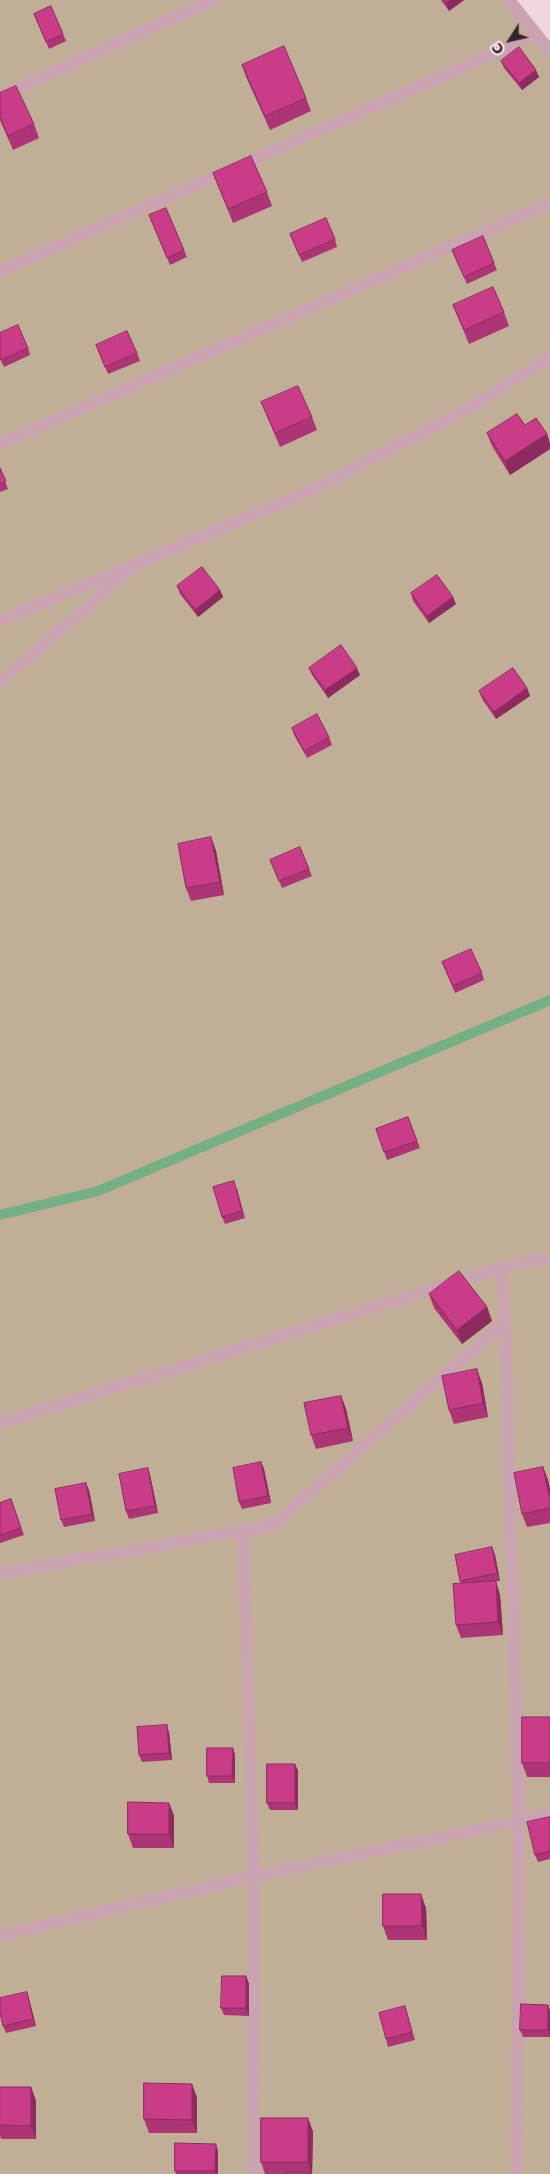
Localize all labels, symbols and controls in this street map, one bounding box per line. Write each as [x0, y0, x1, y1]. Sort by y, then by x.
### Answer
north arrow [485, 15, 535, 65]
text: С [488, 40, 507, 57]

